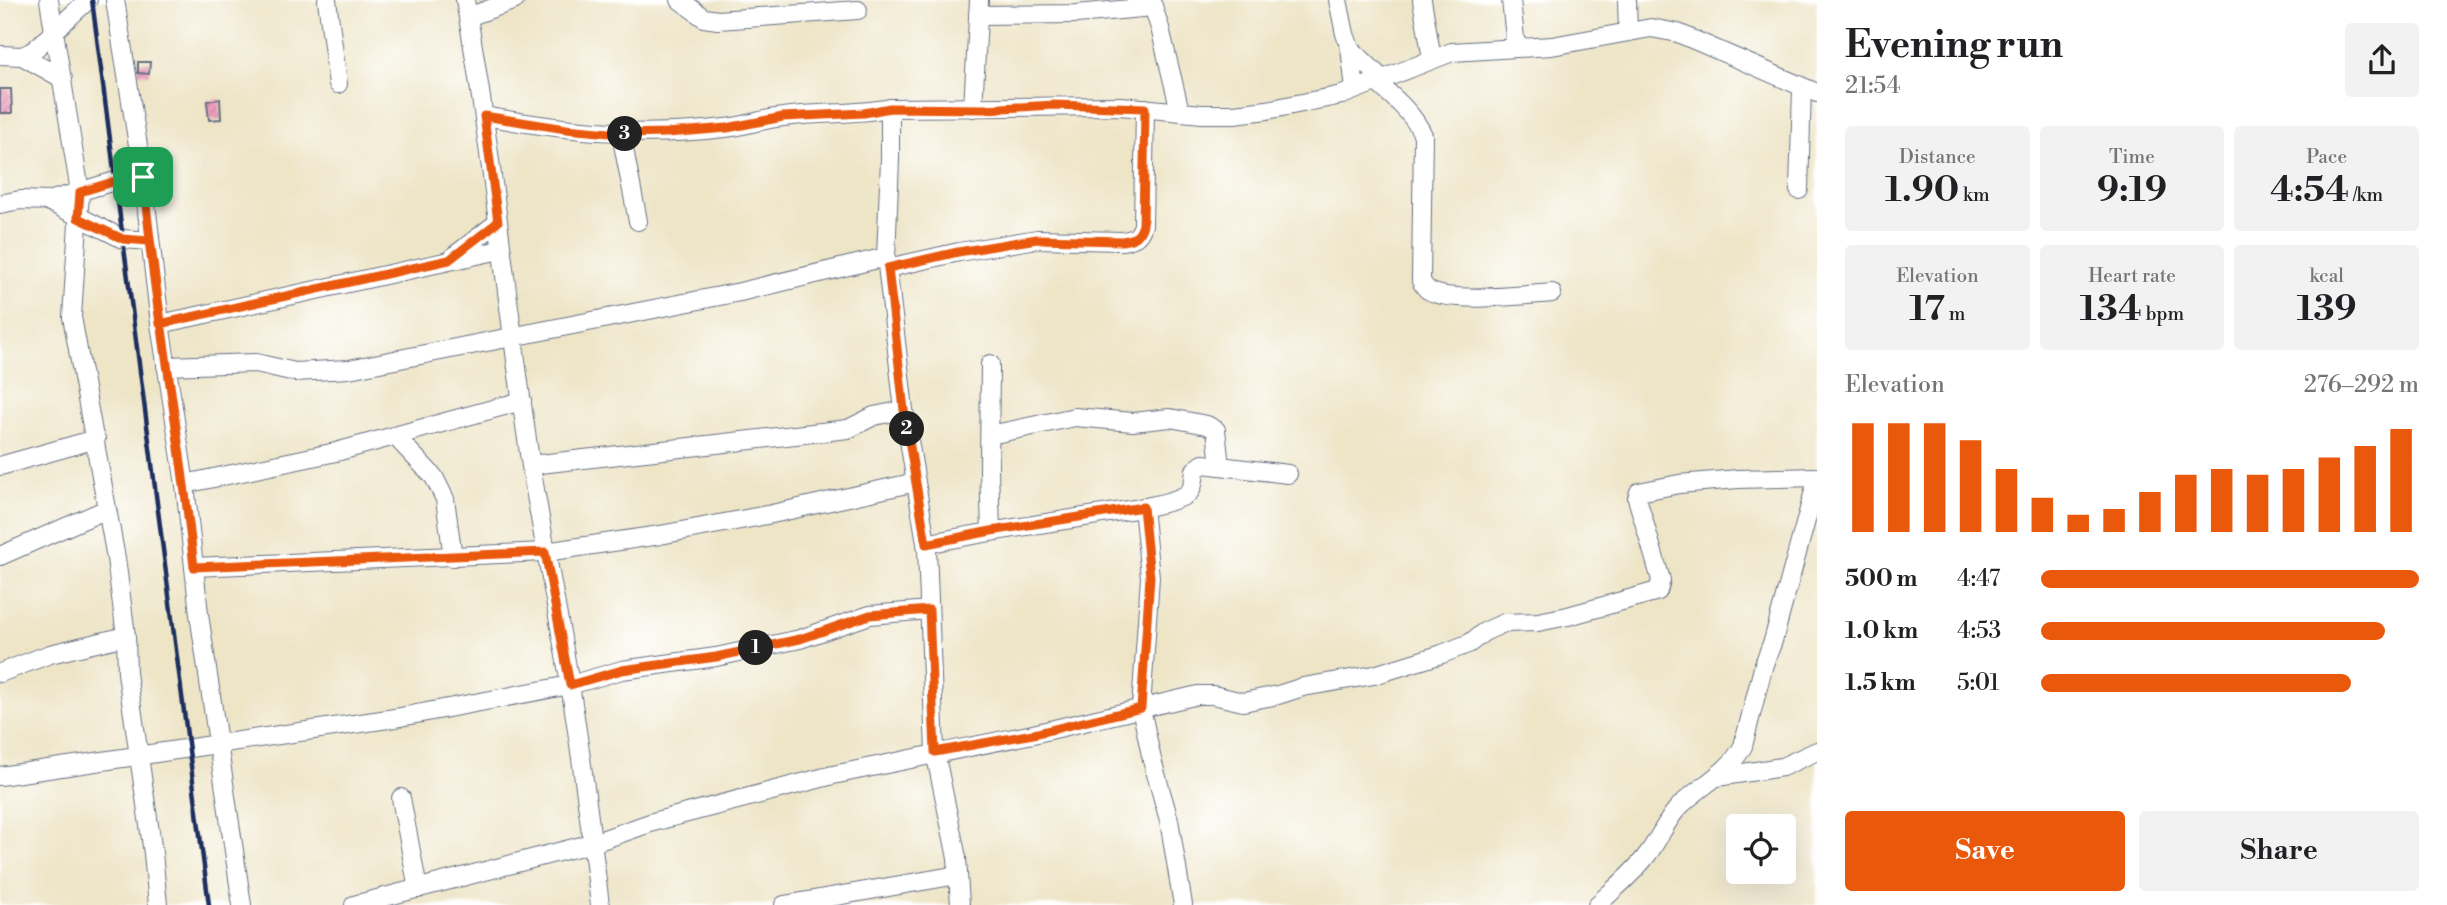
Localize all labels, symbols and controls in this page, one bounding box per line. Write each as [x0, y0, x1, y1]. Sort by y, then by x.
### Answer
text: Evening run [1845, 22, 2063, 69]
button: share [2345, 23, 2419, 97]
text: 21:54 [1845, 72, 1900, 100]
pin: 3 [608, 116, 642, 152]
text: 3 [619, 121, 630, 145]
text: Distance [1899, 145, 1976, 169]
text: Time [2109, 145, 2155, 169]
text: Pace [2306, 145, 2347, 169]
pin [113, 147, 173, 207]
icon: arrive [124, 158, 162, 196]
text: 1.90 [1885, 169, 1959, 212]
text: 9:19 [2097, 169, 2167, 212]
text: 4:54 [2270, 169, 2349, 212]
text: km [1959, 183, 1990, 207]
text: /km [2349, 183, 2383, 207]
text: Elevation [1896, 264, 1978, 288]
text: Heart rate [2088, 264, 2176, 288]
text: kcal [2309, 264, 2344, 288]
text: 17 [1909, 288, 1945, 331]
text: 134 [2080, 288, 2142, 331]
text: 139 [2297, 288, 2357, 331]
text: m [1945, 302, 1965, 326]
text: bpm [2142, 302, 2184, 326]
text: Elevation [1845, 371, 1945, 399]
text: 276–292 m [2304, 371, 2419, 399]
pin: 2 [890, 412, 925, 446]
text: 2 [901, 416, 912, 440]
text: 500 m [1845, 565, 1917, 593]
text: 4:47 [1957, 565, 2000, 593]
text: 1.0 km [1845, 617, 1918, 645]
text: 4:53 [1957, 617, 2001, 645]
pin: 1 [738, 630, 774, 666]
text: 1 [751, 635, 760, 659]
text: 1.5 km [1845, 669, 1916, 697]
text: 5:01 [1957, 669, 1999, 697]
button: Save [1845, 811, 2125, 891]
button: Share [2139, 811, 2419, 891]
map controls [1726, 814, 1796, 884]
button: locate [1726, 814, 1796, 884]

